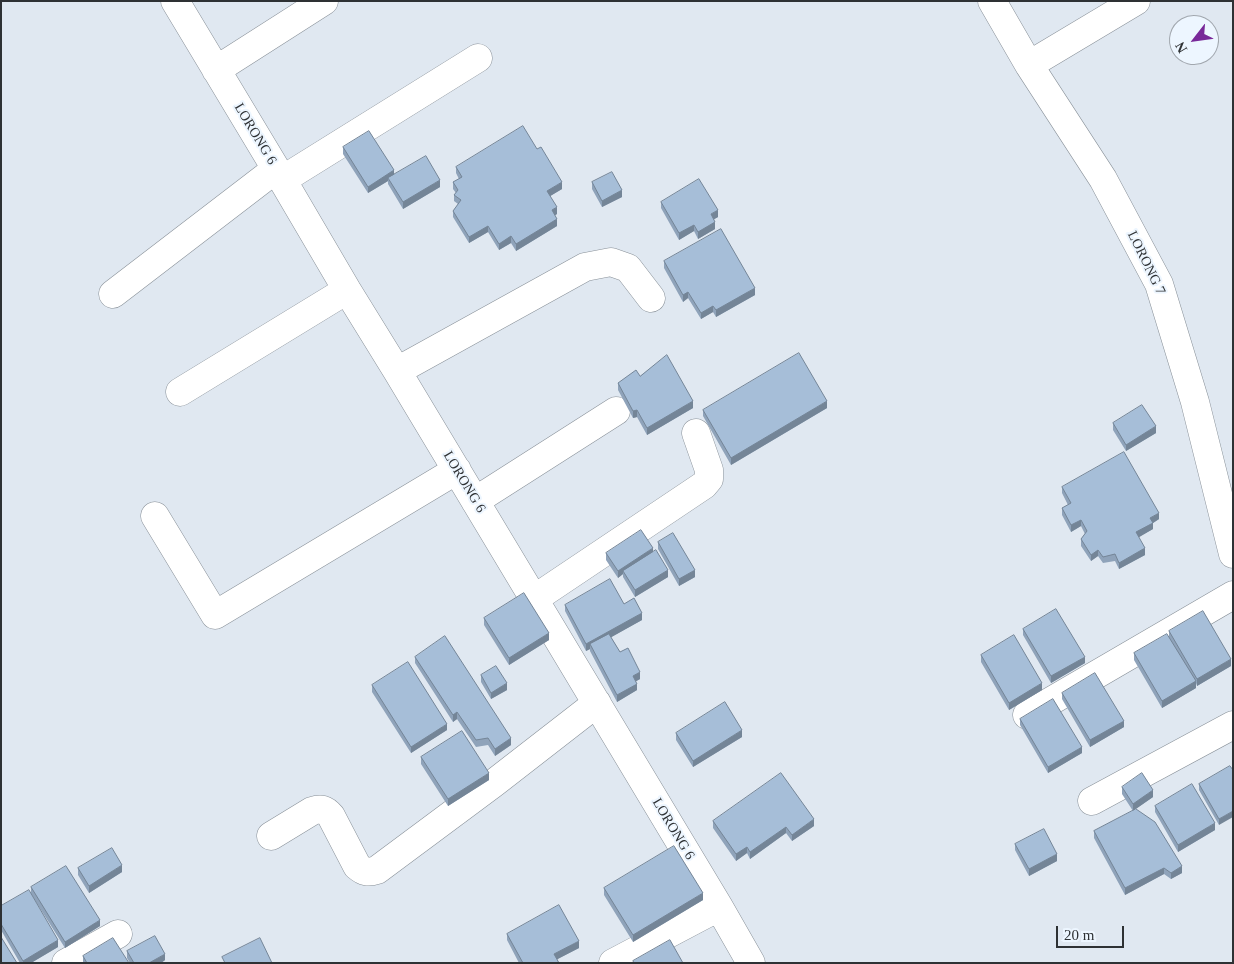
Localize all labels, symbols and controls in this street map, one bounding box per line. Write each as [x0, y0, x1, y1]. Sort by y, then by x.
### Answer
north arrow [1169, 15, 1219, 65]
text: N [1172, 39, 1190, 55]
street label: LORONG 6 [230, 100, 280, 168]
street label: LORONG 7 [1123, 228, 1169, 298]
street label: LORONG 6 [439, 448, 489, 516]
street label: LORONG 6 [648, 795, 698, 863]
scale bar [1059, 916, 1126, 948]
text: 20 m [1064, 927, 1094, 943]

